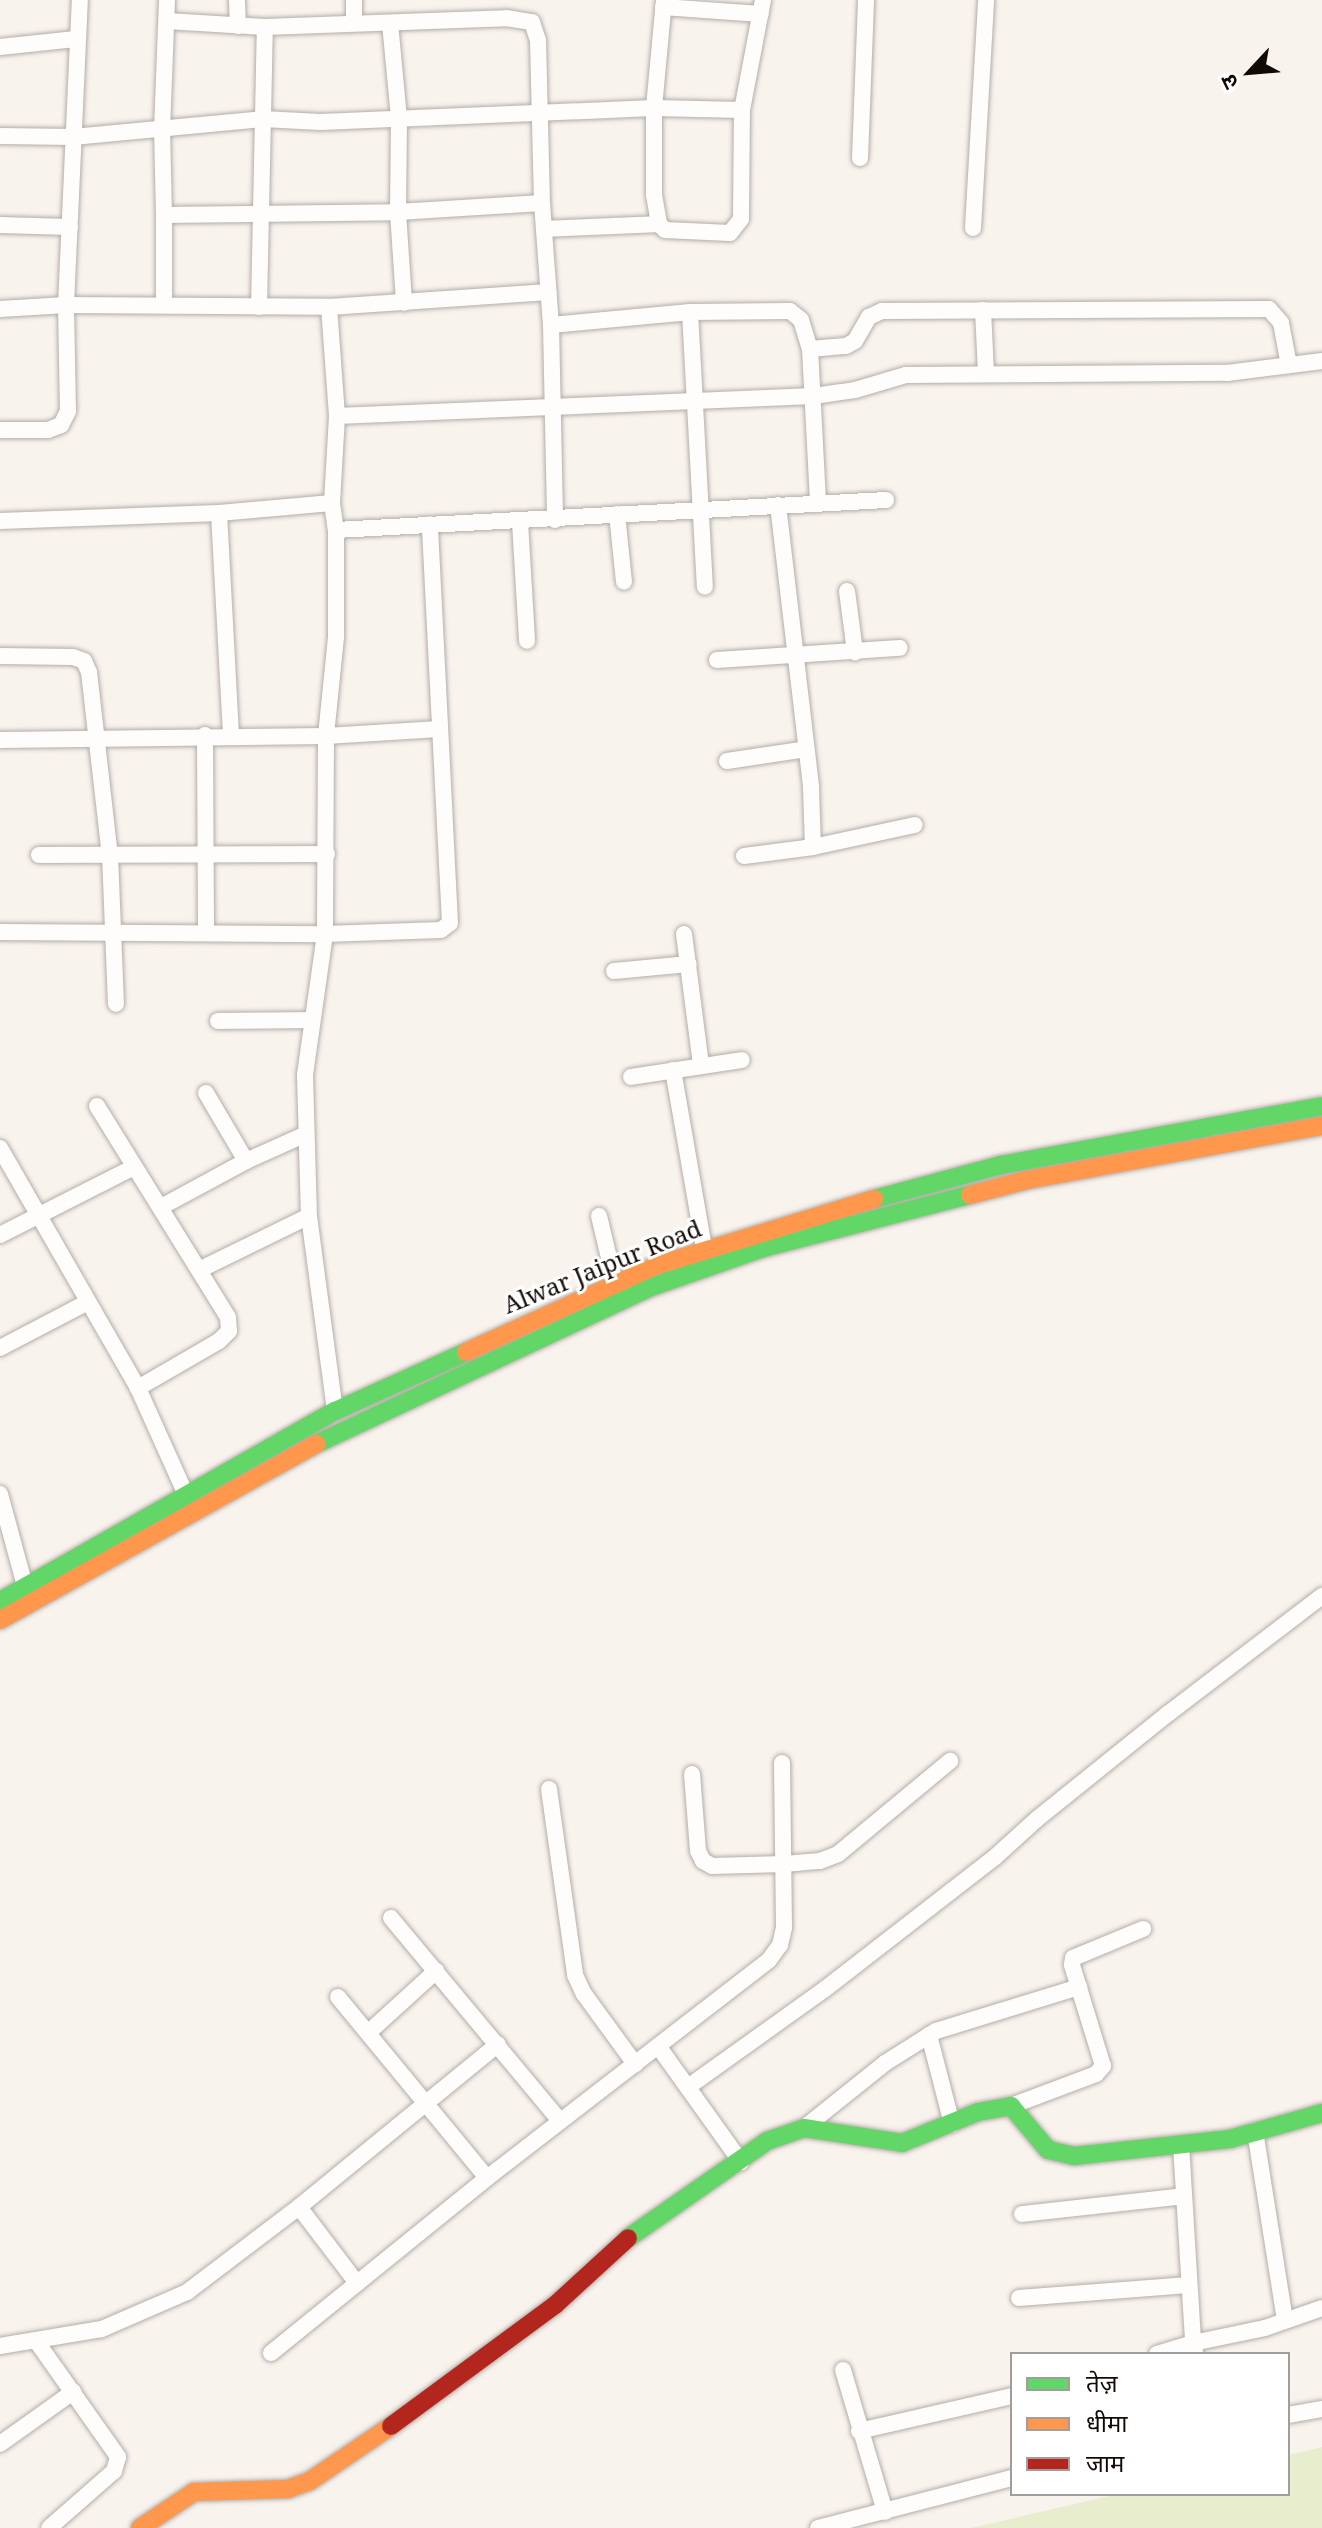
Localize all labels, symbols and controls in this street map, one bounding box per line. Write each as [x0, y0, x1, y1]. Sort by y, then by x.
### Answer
north arrow [1210, 32, 1290, 112]
text: उ [1212, 70, 1245, 95]
street label: Alwar Jaipur Road [499, 1213, 705, 1319]
legend [1010, 2352, 1290, 2496]
text: तेज़ [1086, 2366, 1118, 2399]
text: धीमा [1086, 2406, 1128, 2439]
text: जाम [1086, 2446, 1124, 2479]

